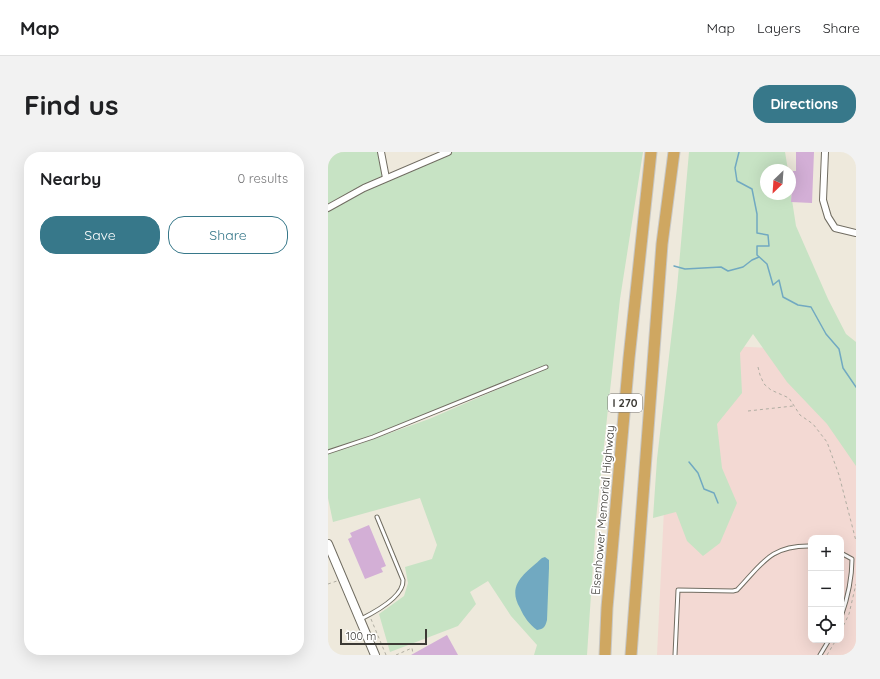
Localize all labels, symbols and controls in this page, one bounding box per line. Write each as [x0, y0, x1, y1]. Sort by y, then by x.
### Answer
text: Map [20, 16, 59, 40]
text: Map [706, 19, 735, 37]
text: Layers [757, 19, 801, 37]
text: Share [823, 19, 860, 37]
button: Directions [753, 85, 856, 123]
text: Find us [24, 87, 118, 122]
north arrow [760, 164, 796, 200]
text: Nearby [40, 168, 101, 189]
text: 0 results [237, 170, 288, 186]
button: Save [40, 216, 160, 254]
button: Share [168, 216, 288, 254]
road number: I 270 [608, 394, 642, 412]
street label: Eisenhower Memorial Highway [588, 424, 617, 596]
map controls [808, 535, 844, 643]
button: + [808, 535, 844, 571]
button: − [808, 571, 844, 607]
button: locate [808, 607, 844, 643]
scale bar [340, 627, 427, 646]
text: 100 m [346, 629, 376, 643]

